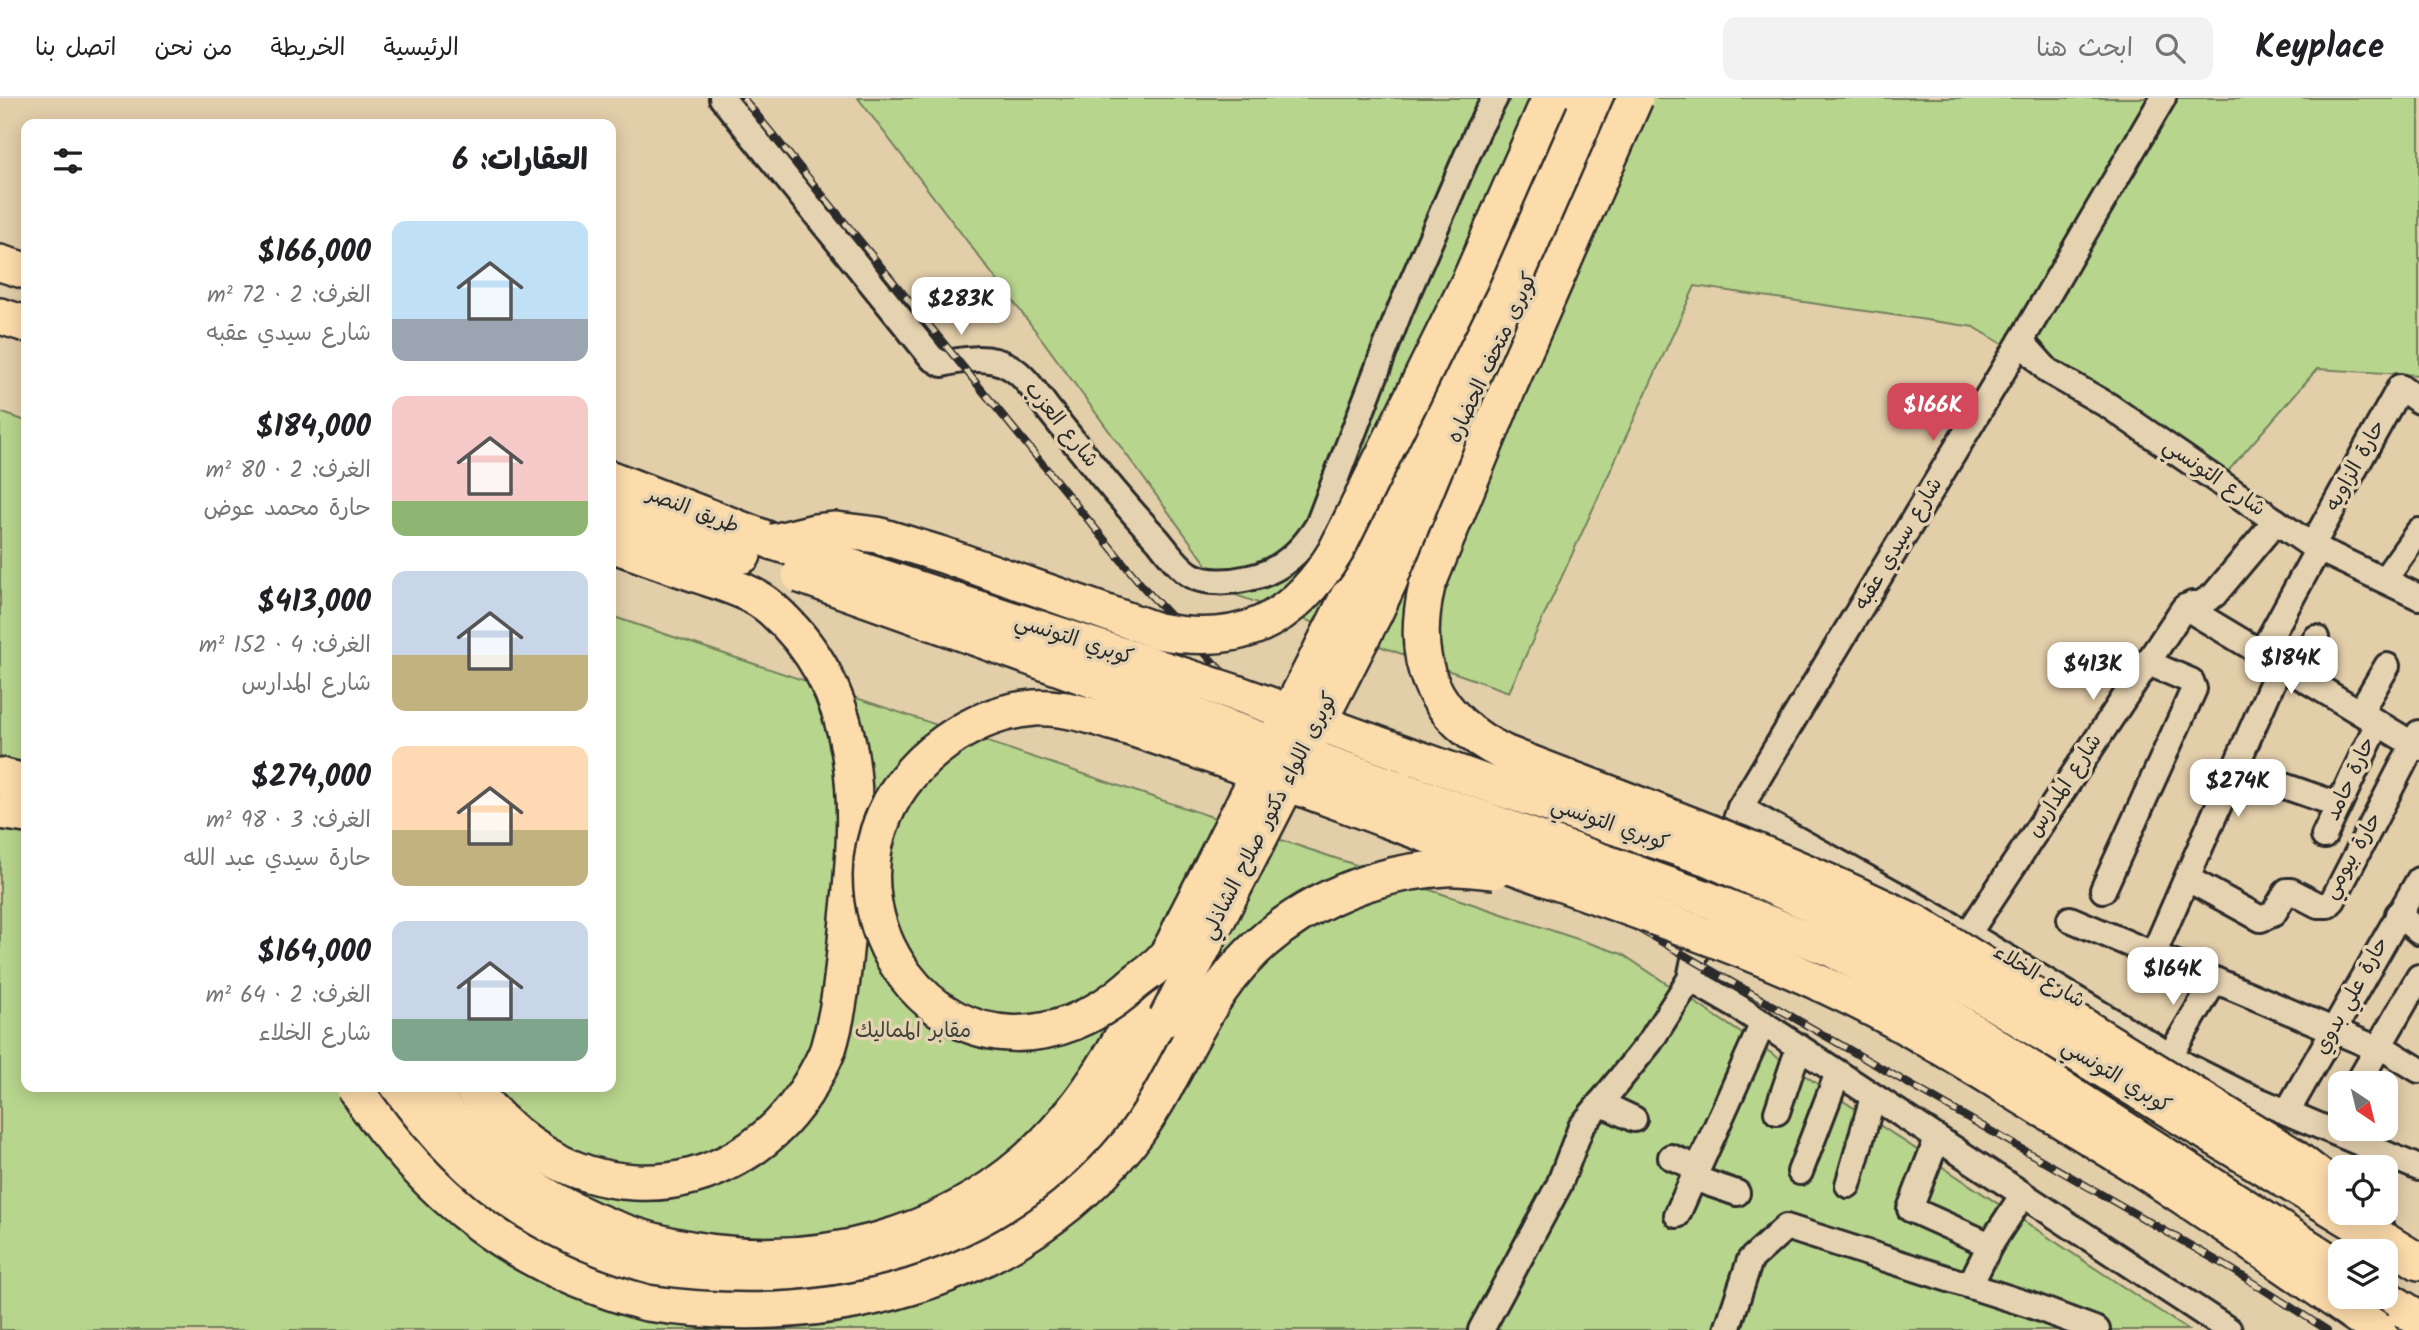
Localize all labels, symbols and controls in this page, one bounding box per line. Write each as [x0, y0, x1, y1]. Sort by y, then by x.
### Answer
search box [1723, 17, 2213, 80]
text: Keyplace [2255, 22, 2384, 75]
text: ابحث هنا [2036, 28, 2133, 70]
text: اتصل بنا [35, 29, 116, 68]
text: من نحن [154, 29, 233, 68]
text: الخريطة [271, 29, 345, 68]
text: الرئيسية [383, 29, 459, 68]
icon: search [2151, 29, 2189, 67]
text: العقارات: 6 [452, 137, 588, 185]
icon: filters [49, 142, 87, 180]
text: $166,000 [258, 229, 371, 277]
icon: home [448, 249, 532, 333]
street label: كوبرى متحف الحضاره [1439, 267, 1547, 449]
text: الغرف: 2 · 72 m² [207, 278, 371, 314]
pin: $283K [912, 278, 1010, 337]
text: $283K [927, 282, 995, 318]
text: شارع سيدي عقبه [207, 316, 371, 352]
street label: شارع العزب [1016, 375, 1106, 475]
pin: $166K [1884, 384, 1982, 443]
text: $166K [1903, 388, 1963, 424]
text: $184,000 [256, 404, 371, 452]
street label: حارة الزاويه [2317, 414, 2395, 518]
icon: home [448, 424, 532, 508]
street label: شارع التونسي [2155, 430, 2272, 526]
text: الغرف: 2 · 80 m² [206, 453, 371, 489]
street label: شارع سيدي عقبه [1846, 471, 1952, 617]
street label: طريق النصر [640, 478, 744, 544]
text: حارة محمد عوض [203, 491, 371, 527]
text: $413,000 [257, 579, 371, 627]
icon: home [448, 599, 532, 683]
street label: كوبري التونسي [1010, 605, 1138, 676]
text: الغرف: 4 · 152 m² [199, 628, 371, 664]
pin: $184K [2242, 636, 2340, 696]
text: $184K [2261, 641, 2321, 677]
pin: $413K [2044, 642, 2142, 702]
text: $413K [2063, 647, 2123, 683]
text: شارع المدارس [242, 666, 371, 702]
street label: كوبرى اللواء دكتور صلاح الشاذلي [1193, 686, 1348, 946]
street label: شارع المدارس [2019, 727, 2111, 845]
street label: حارة حامد [2317, 732, 2385, 826]
text: $274,000 [251, 754, 371, 802]
pin: $274K [2189, 760, 2287, 819]
text: $274K [2206, 764, 2270, 800]
icon: home [448, 774, 532, 858]
street label: كوبري التونسي [1546, 789, 1673, 862]
text: الغرف: 3 · 98 m² [206, 803, 371, 839]
street label: حارة بيومي [2315, 806, 2392, 906]
text: حارة سيدي عبد الله [184, 841, 371, 877]
text: $164,000 [258, 929, 371, 977]
street label: حارة علي بدوي [2306, 931, 2399, 1062]
street label: شارع الخلاء [1986, 936, 2092, 1018]
pin: $164K [2124, 948, 2222, 1007]
icon: home [448, 949, 532, 1033]
text: $164K [2143, 952, 2203, 988]
text: الغرف: 2 · 64 m² [206, 978, 371, 1014]
park label: مقابر المماليك [855, 1015, 971, 1048]
text: شارع الخلاء [258, 1016, 371, 1052]
street label: كوبري التونسي [2054, 1031, 2177, 1124]
north arrow [2328, 1071, 2398, 1141]
map controls [2328, 1071, 2398, 1309]
button: locate [2328, 1155, 2398, 1225]
button: layers [2328, 1239, 2398, 1309]

